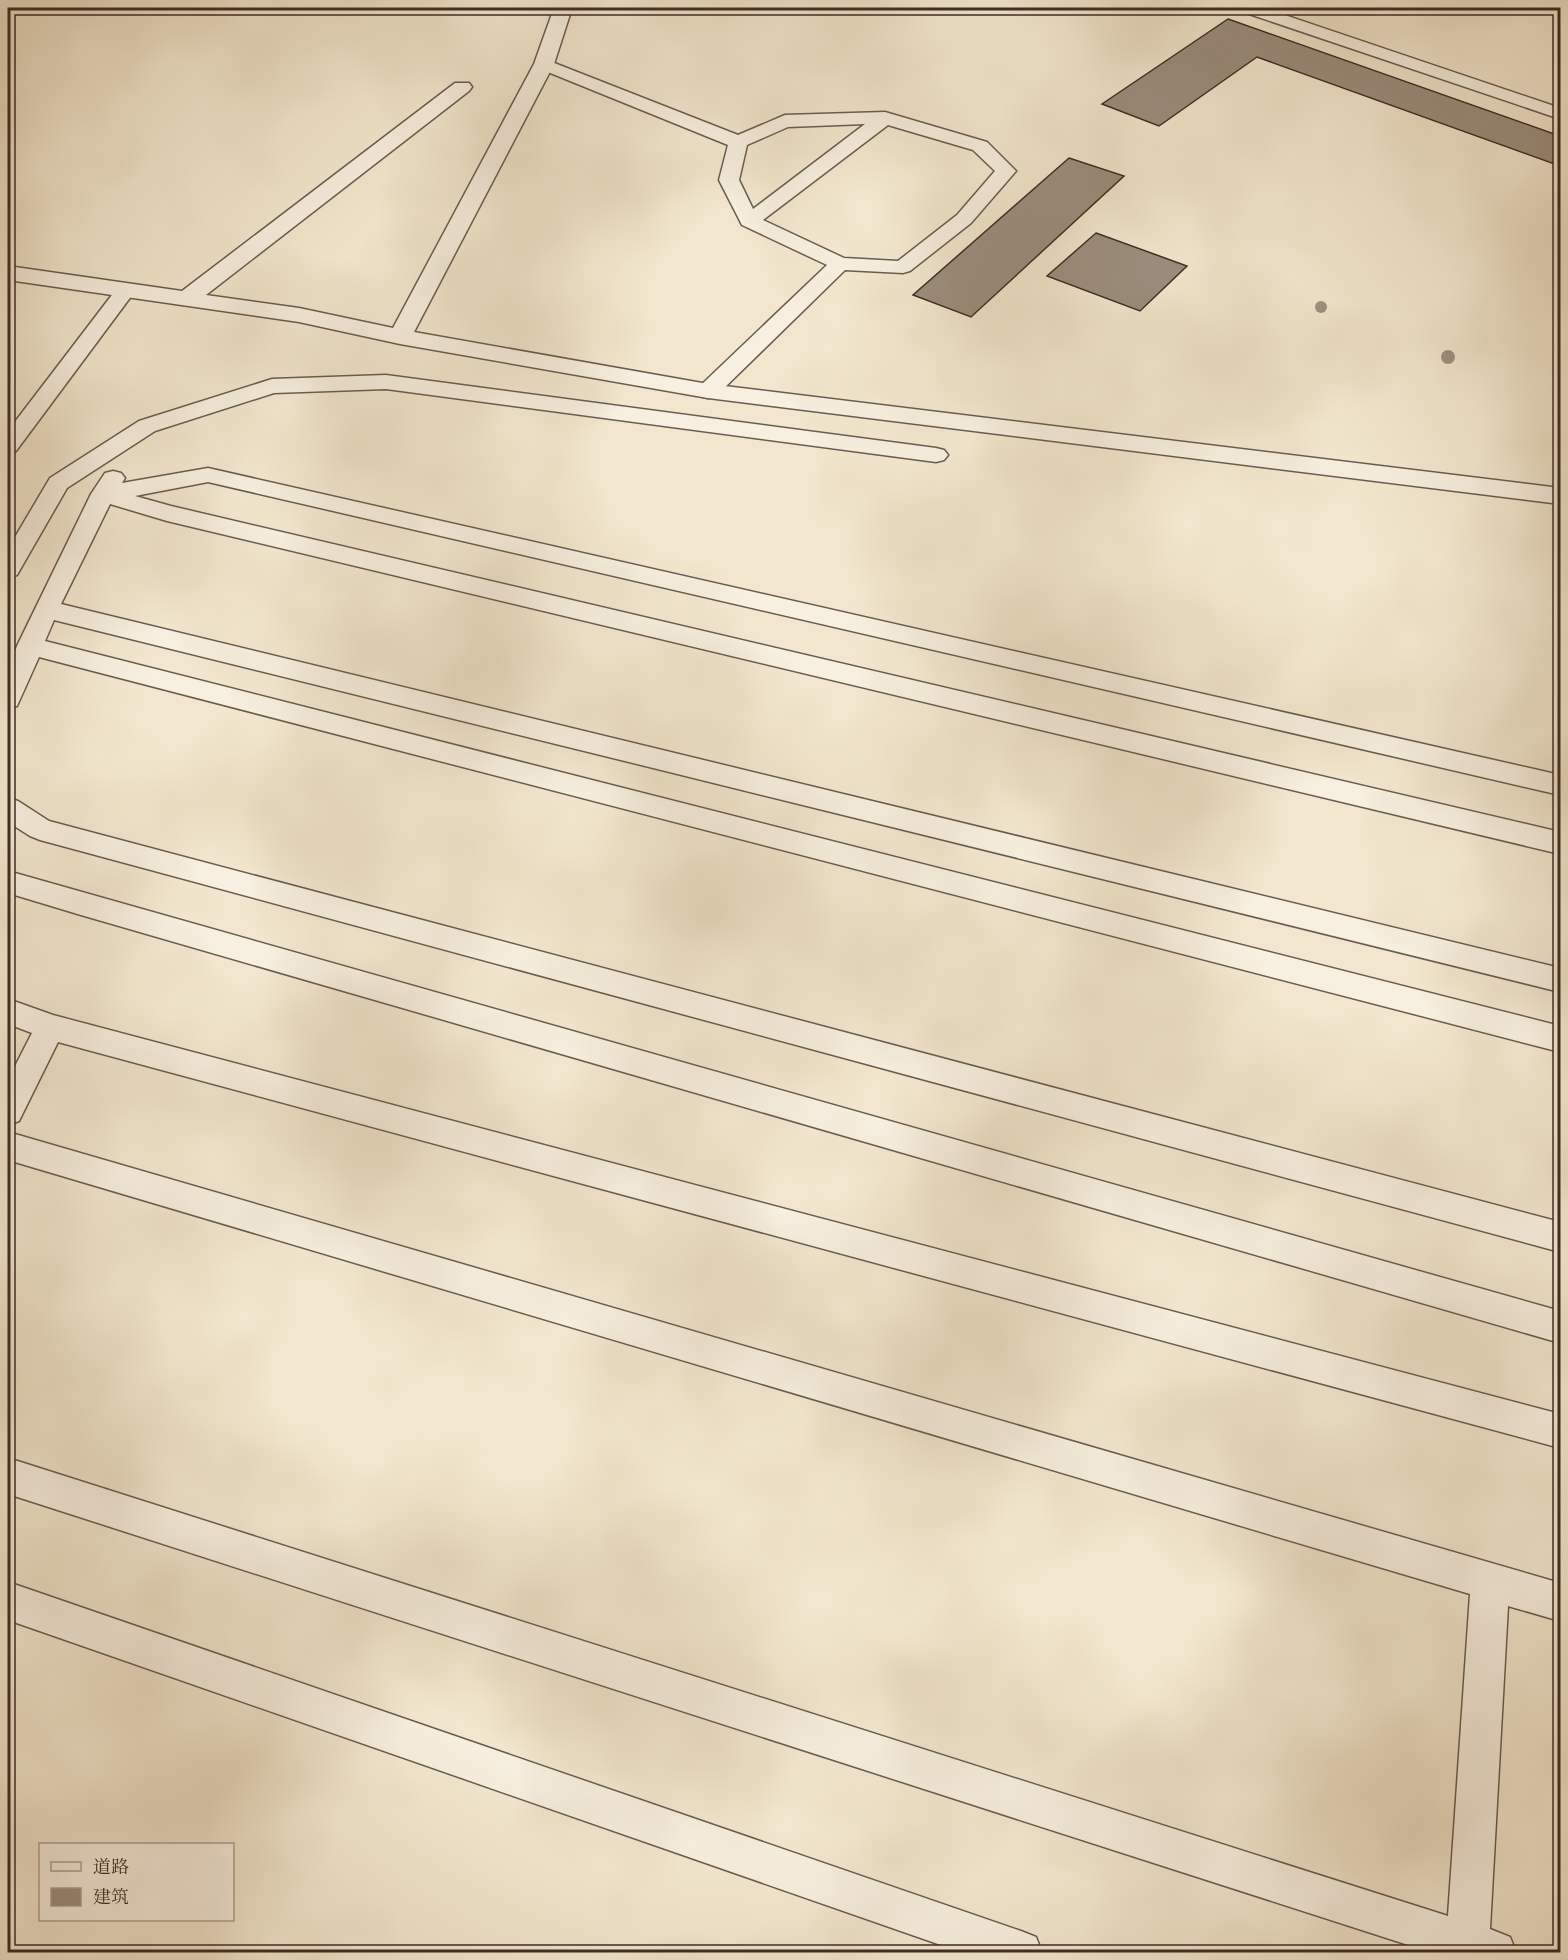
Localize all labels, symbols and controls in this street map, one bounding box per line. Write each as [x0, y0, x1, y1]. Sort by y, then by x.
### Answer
legend [39, 1843, 234, 1921]
text: 道路 [93, 1856, 129, 1879]
text: 建筑 [93, 1886, 129, 1909]

